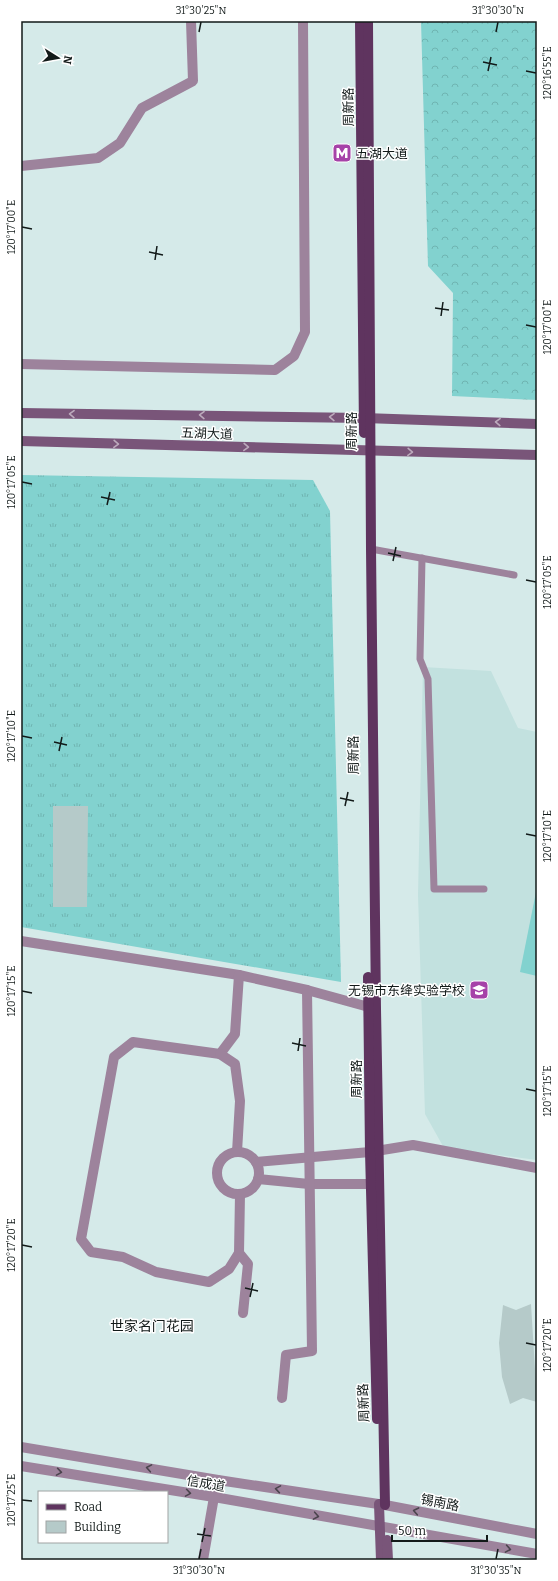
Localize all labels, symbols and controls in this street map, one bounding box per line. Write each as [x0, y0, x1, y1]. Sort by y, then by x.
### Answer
text: 31°30'25"N [176, 5, 226, 17]
text: 31°30'30"N [472, 5, 524, 17]
north arrow [38, 38, 78, 78]
text: 120°16'55"E [542, 46, 554, 100]
text: N [60, 54, 75, 66]
street label: 周新路 [341, 87, 356, 127]
metro station icon: 五湖大道 [331, 142, 353, 164]
place label: 五湖大道 [356, 146, 408, 161]
text: 120°17'00"E [6, 200, 18, 254]
text: 120°17'00"E [542, 300, 554, 354]
one-way arrow [69, 409, 75, 418]
one-way arrow [199, 411, 205, 420]
street label: 周新路 [344, 411, 359, 451]
one-way arrow [329, 413, 335, 421]
one-way arrow [495, 418, 501, 427]
street label: 五湖大道 [181, 425, 233, 442]
one-way arrow [113, 440, 119, 448]
one-way arrow [243, 443, 249, 452]
one-way arrow [407, 447, 413, 456]
text: 120°17'05"E [6, 455, 18, 509]
text: 120°17'05"E [542, 555, 554, 609]
text: 120°17'10"E [6, 710, 18, 762]
street label: 周新路 [346, 735, 361, 775]
text: 120°17'10"E [542, 810, 554, 862]
text: 120°17'15"E [6, 966, 18, 1016]
school or university icon: 无锡市东绛实验学校 [468, 979, 490, 1001]
place label: 无锡市东绛实验学校 [348, 983, 465, 998]
street label: 周新路 [349, 1059, 364, 1099]
text: 120°17'15"E [542, 1066, 554, 1116]
text: 120°17'20"E [6, 1218, 18, 1272]
district label: 世家名门花园 [110, 1318, 194, 1335]
text: 120°17'20"E [542, 1318, 554, 1372]
street label: 周新路 [355, 1383, 372, 1423]
one-way arrow [146, 1464, 152, 1473]
one-way arrow [56, 1467, 63, 1476]
street label: 信成道 [185, 1473, 226, 1494]
text: 120°17'25"E [6, 1474, 18, 1526]
one-way arrow [275, 1485, 281, 1494]
one-way arrow [185, 1488, 191, 1497]
legend [38, 1491, 168, 1543]
street label: 锡南路 [419, 1491, 460, 1514]
text: Road [74, 1500, 102, 1514]
one-way arrow [413, 1507, 419, 1516]
one-way arrow [313, 1511, 319, 1519]
scale bar [392, 1517, 487, 1543]
text: Building [74, 1520, 121, 1534]
text: 50 m [398, 1524, 427, 1538]
one-way arrow [505, 1544, 511, 1553]
text: 31°30'30"N [173, 1565, 225, 1577]
text: 31°30'35"N [471, 1565, 522, 1577]

